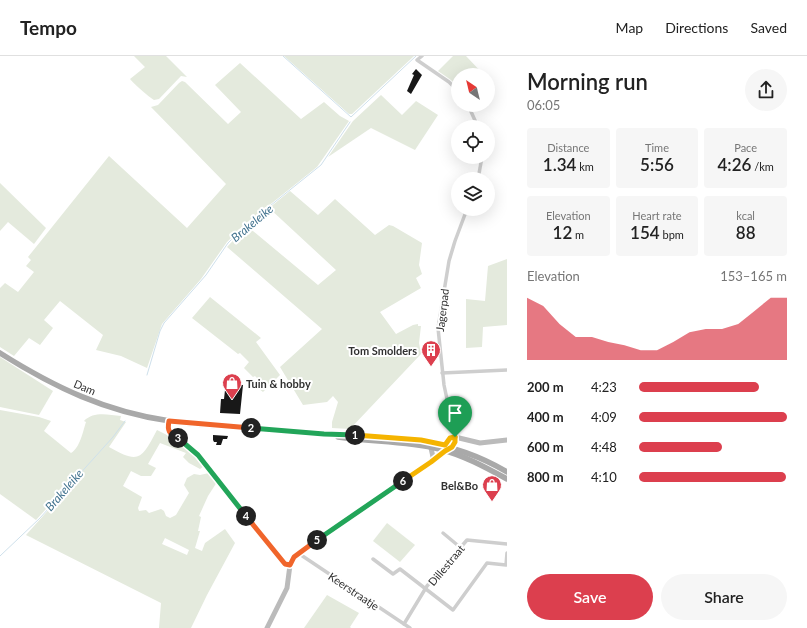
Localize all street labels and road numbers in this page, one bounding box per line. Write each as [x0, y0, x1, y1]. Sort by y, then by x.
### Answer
street label: Jagerpad [433, 288, 451, 332]
street label: Dam [72, 377, 98, 397]
street label: Dillestraat [425, 542, 467, 588]
street label: Keerstraatje [326, 569, 382, 613]

